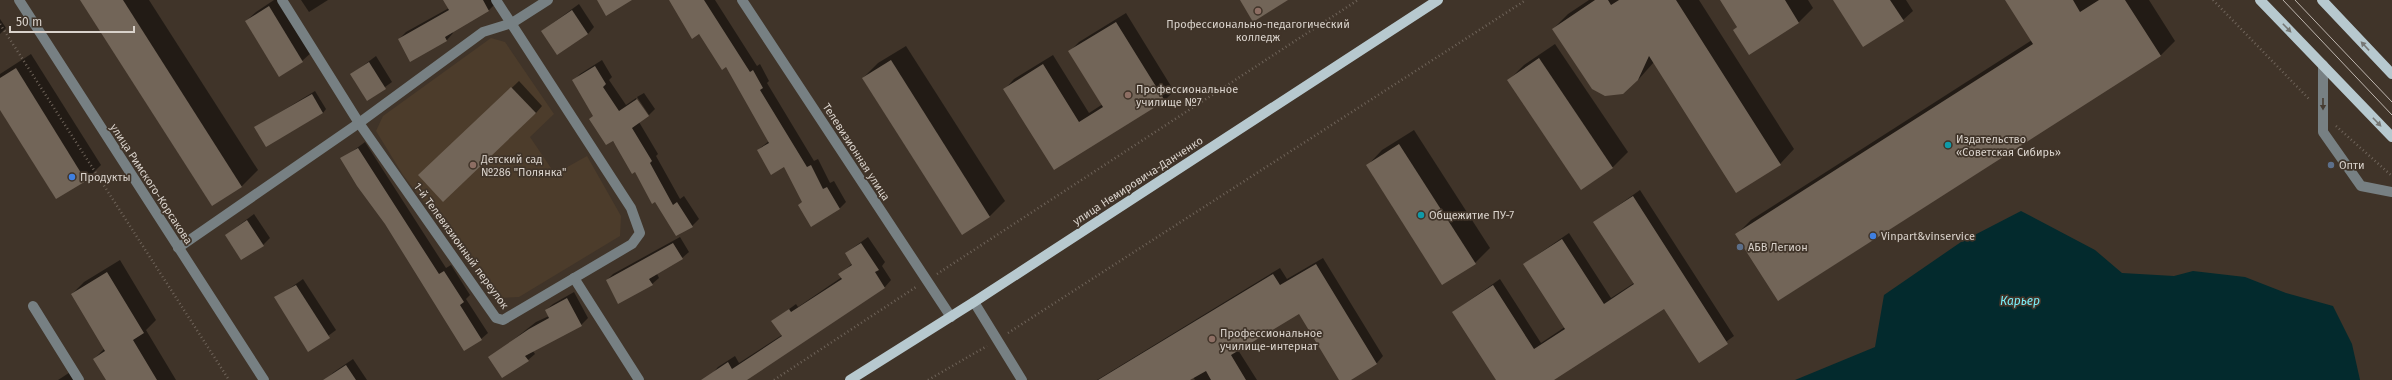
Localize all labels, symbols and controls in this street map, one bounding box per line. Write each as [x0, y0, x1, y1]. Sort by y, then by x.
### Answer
marker: Профессионально-педагогический колледж [1253, 6, 1263, 16]
scale bar [10, 8, 134, 34]
text: 50 m [16, 15, 42, 29]
place label: Профессионально-педагогический колледж [1166, 18, 1350, 44]
one-way arrow [2282, 23, 2292, 33]
one-way arrow [2360, 41, 2370, 51]
place label: Профессиональное училище №7 [1136, 83, 1238, 109]
marker: Профессиональное училище №7 [1123, 90, 1133, 100]
one-way arrow [2320, 98, 2326, 111]
street label: Телевизионная улица [820, 101, 892, 203]
one-way arrow [2373, 117, 2382, 127]
street label: улица Римского-Корсакова [107, 121, 195, 247]
place label: Издательство «Советская Сибирь» [1956, 133, 2061, 159]
street label: улица Немировича-Данченко [1070, 134, 1206, 228]
marker: Издательство «Советская Сибирь» [1943, 140, 1953, 150]
place label: Детский сад №286 "Полянка" [480, 153, 566, 179]
place label: Опти [2339, 159, 2365, 172]
marker: Детский сад №286 "Полянка" [468, 160, 478, 170]
marker: Опти [2326, 160, 2336, 170]
place label: Продукты [80, 171, 131, 184]
marker: Продукты [67, 172, 77, 182]
street label: 1-й Телевизионный переулок [411, 180, 511, 312]
place label: Общежитие ПУ-7 [1429, 209, 1514, 222]
marker: Общежитие ПУ-7 [1416, 210, 1426, 220]
place label: Vinpart&vinservice [1881, 230, 1975, 243]
marker: Vinpart&vinservice [1868, 231, 1878, 241]
place label: АБВ Легион [1748, 241, 1808, 254]
marker: АБВ Легион [1735, 242, 1745, 252]
water label: Карьер [2000, 294, 2040, 308]
place label: Профессиональное училище-интернат [1220, 327, 1322, 353]
marker: Профессиональное училище-интернат [1207, 334, 1217, 344]

